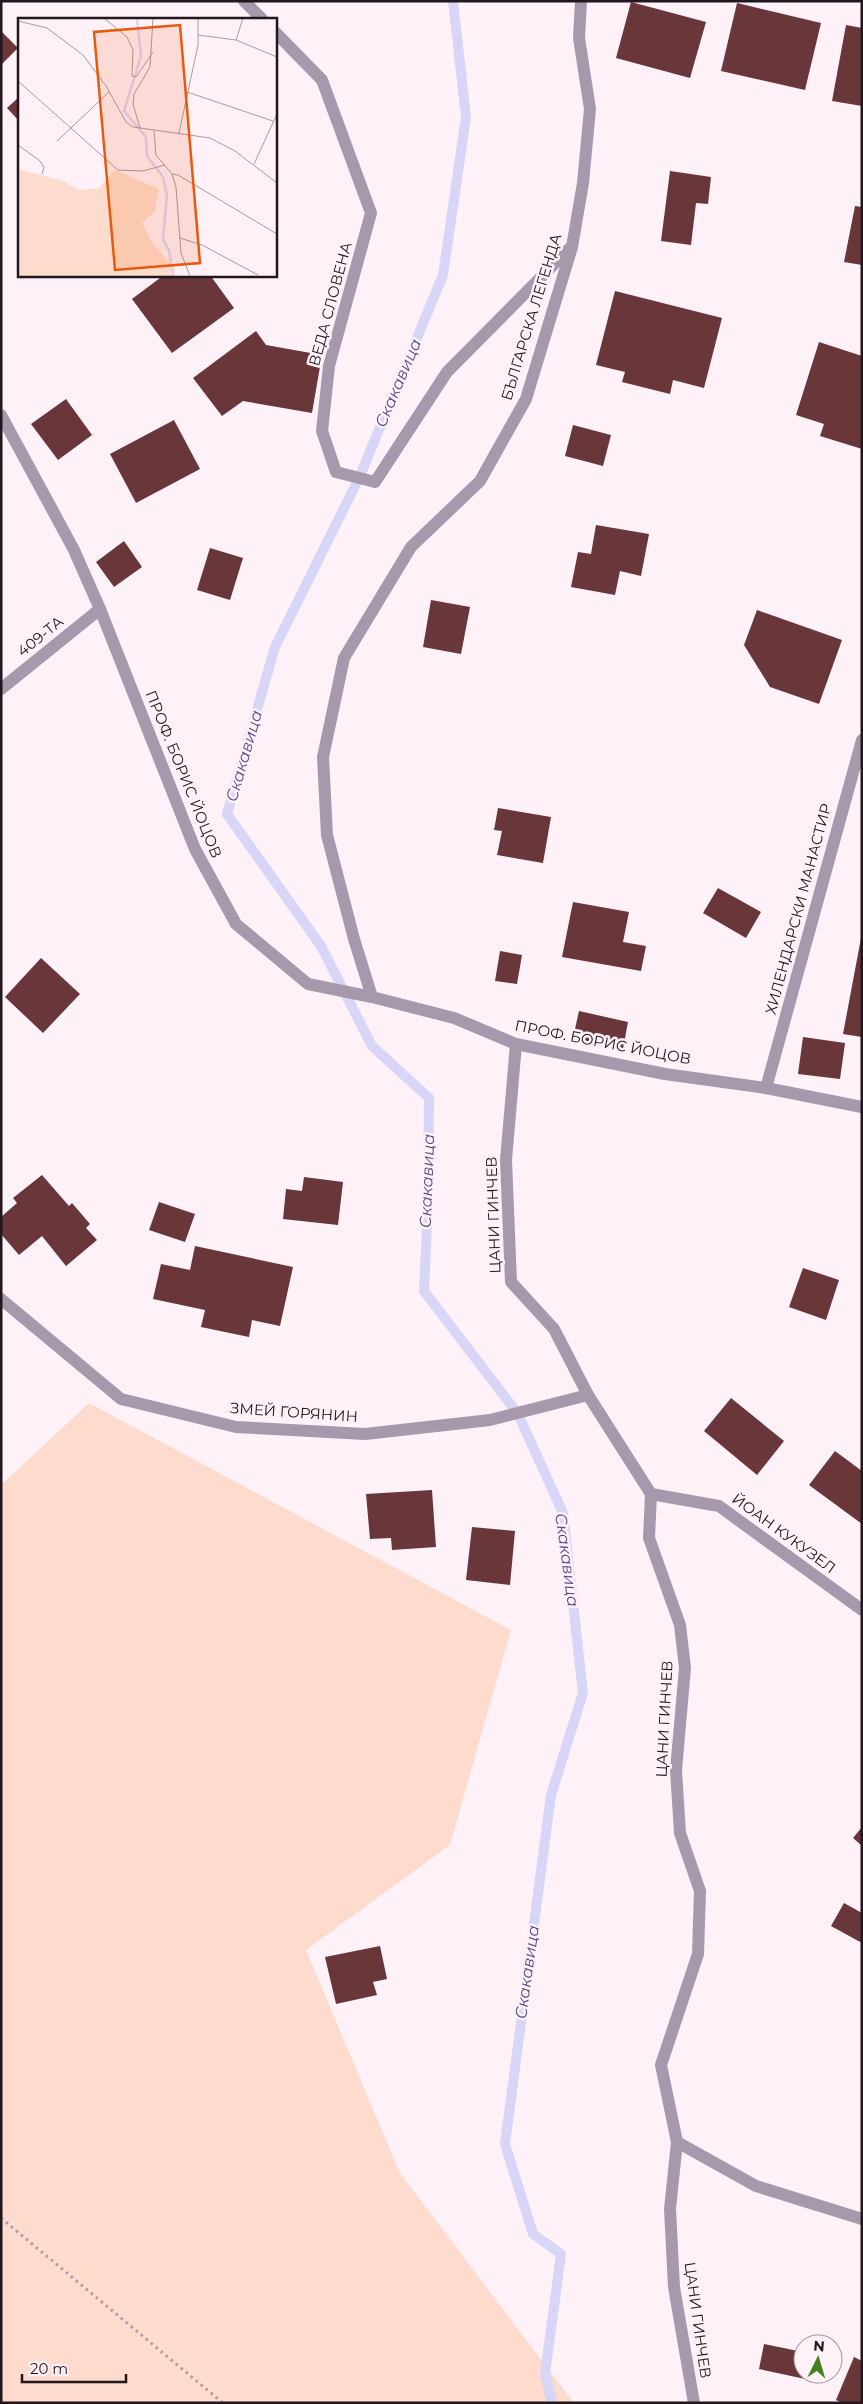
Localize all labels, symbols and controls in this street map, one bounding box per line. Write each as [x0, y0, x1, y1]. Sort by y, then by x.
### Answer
inset map [18, 18, 276, 276]
street label: БЪЛГАРСКА ЛЕГЕНДА [497, 231, 565, 403]
street label: ВЕДА СЛОВЕНА [304, 240, 356, 368]
water label: Скакавица [371, 336, 425, 430]
street label: 409-ТА [13, 612, 67, 660]
street label: ПРОФ. БОРИС ЙОЦОВ [142, 687, 226, 861]
water label: Скакавица [222, 708, 266, 804]
street label: ХИЛЕНДАРСКИ МАНАСТИР [761, 801, 835, 1017]
street label: ПРОФ. БОРИС ЙОЦОВ [513, 1016, 693, 1068]
water label: Скакавица [416, 1134, 438, 1228]
street label: ЦАНИ ГИНЧЕВ [481, 1156, 505, 1274]
street label: ЗМЕЙ ГОРЯНИН [229, 1398, 359, 1426]
street label: ЙОАН КУКУЗЕЛ [728, 1489, 840, 1577]
water label: Скакавица [551, 1512, 583, 1608]
street label: ЦАНИ ГИНЧЕВ [651, 1660, 677, 1778]
water label: Скакавица [511, 1924, 543, 2020]
street label: ЦАНИ ГИНЧЕВ [680, 2261, 716, 2379]
north arrow [793, 2334, 843, 2384]
text: N [813, 2337, 826, 2356]
scale bar [22, 2352, 126, 2384]
text: 20 m [30, 2359, 68, 2378]

